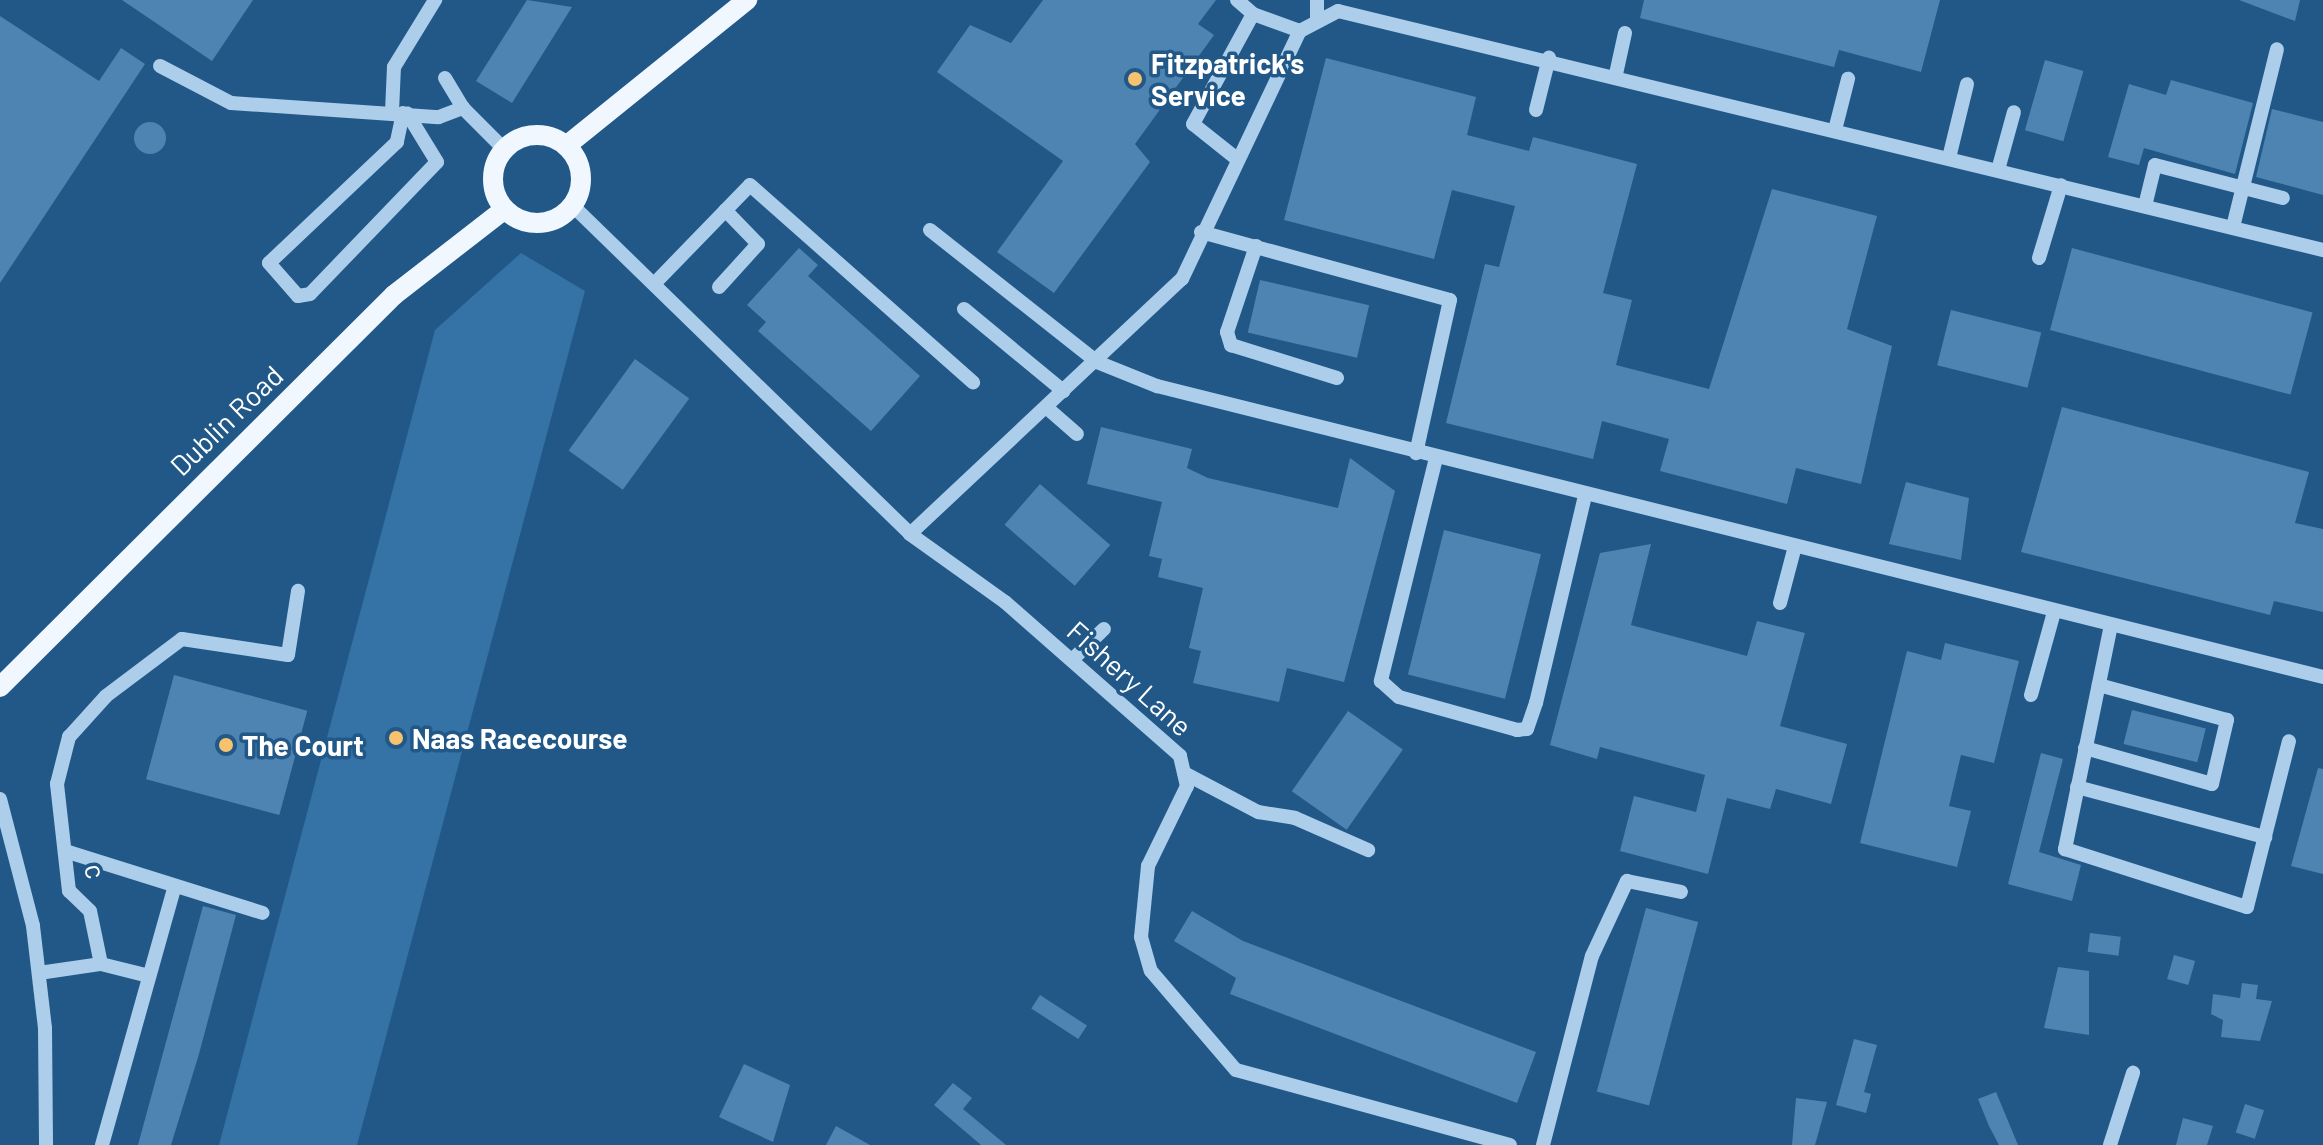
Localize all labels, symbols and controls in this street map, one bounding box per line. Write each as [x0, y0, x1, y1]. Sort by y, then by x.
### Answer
place label: Fitzpatrick's Service [1151, 46, 1304, 112]
marker: Fitzpatrick's Service [1126, 70, 1144, 88]
street label: Dublin Road [163, 358, 289, 482]
street label: Fishery Lane [1061, 613, 1199, 743]
place label: Naas Racecourse [412, 721, 628, 755]
place label: The Court [242, 728, 364, 762]
marker: Naas Racecourse [387, 729, 405, 747]
marker: The Court [217, 736, 235, 754]
street label: c [78, 860, 114, 882]

